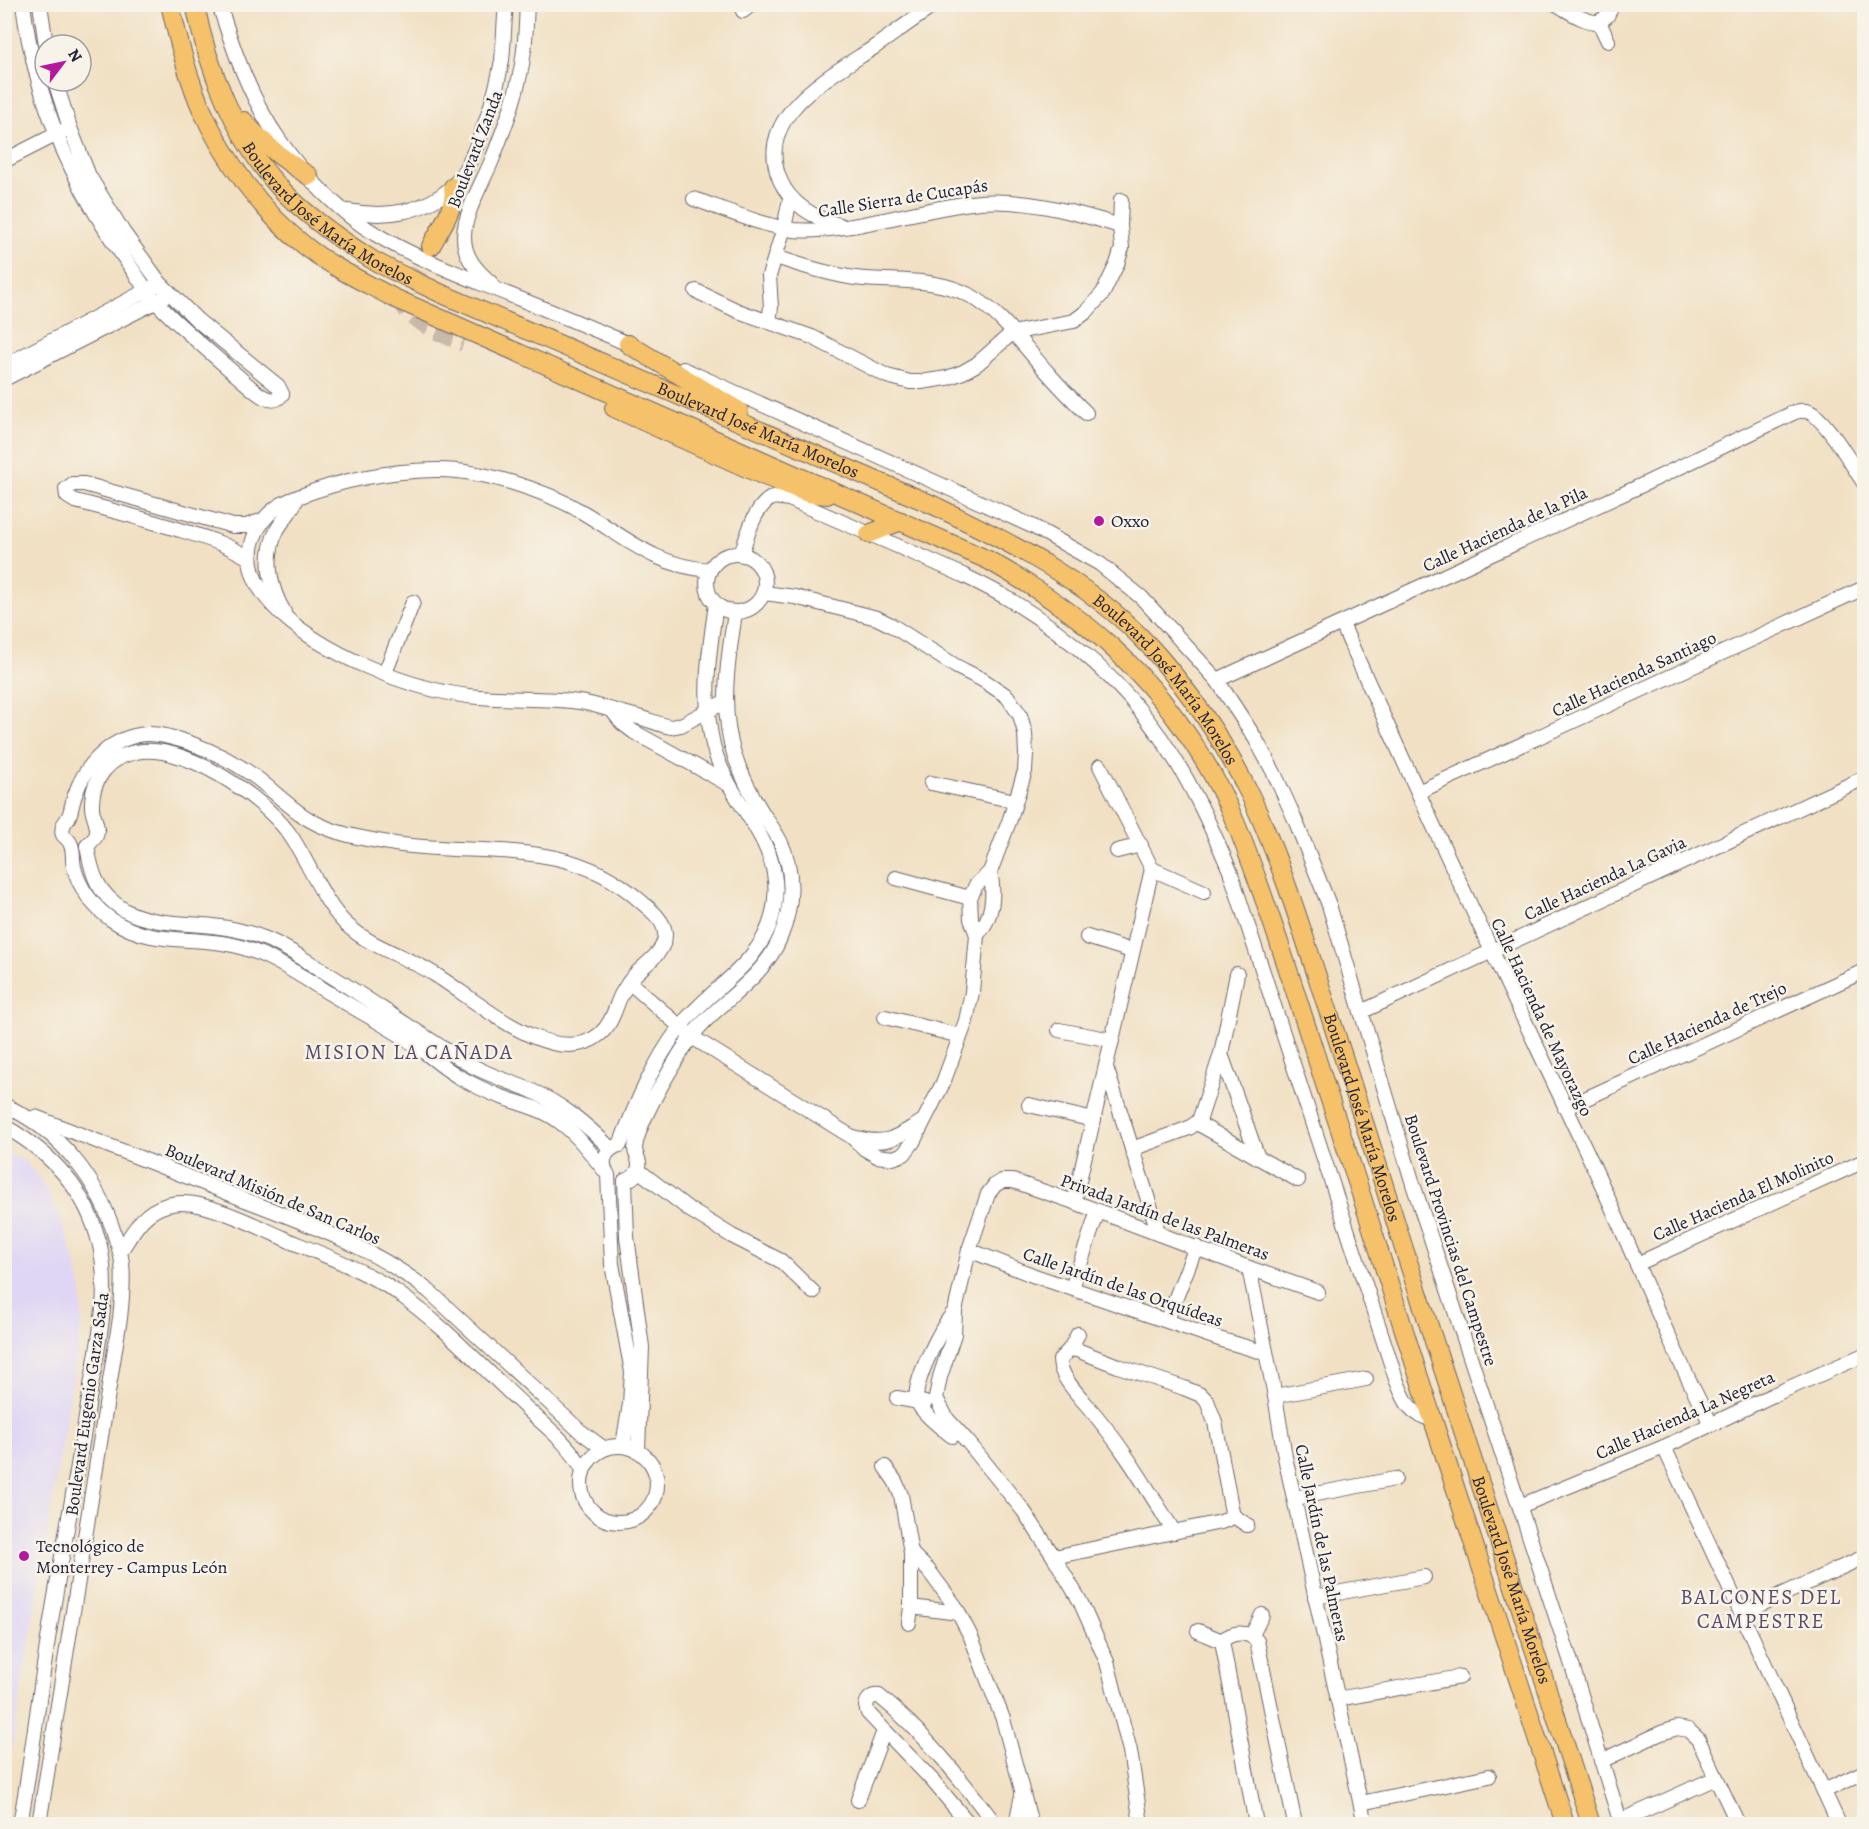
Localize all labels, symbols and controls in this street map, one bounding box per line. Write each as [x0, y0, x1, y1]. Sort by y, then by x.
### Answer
north arrow [33, 33, 93, 93]
text: N [62, 45, 87, 67]
street label: Boulevard Zanda [442, 86, 509, 211]
street label: Boulevard José María Morelos [237, 137, 417, 291]
street label: Calle Sierra de Cucapás [816, 173, 990, 223]
street label: Boulevard José María Morelos [653, 376, 863, 484]
street label: Calle Hacienda de la Pila [1419, 480, 1592, 578]
place label: Oxxo [1111, 509, 1149, 533]
marker: Oxxo [1092, 514, 1106, 528]
street label: Boulevard José María Morelos [1088, 588, 1244, 769]
street label: Calle Hacienda Santiago [1548, 625, 1720, 723]
street label: Calle Hacienda La Gavia [1520, 830, 1691, 926]
street label: Calle Hacienda de Mayorazgo [1485, 914, 1599, 1120]
street label: Calle Hacienda de Trejo [1624, 976, 1790, 1070]
street label: Boulevard José María Morelos [1318, 1010, 1407, 1225]
district label: MISION LA CAÑADA [305, 1038, 513, 1066]
street label: Boulevard Provincias del Campestre [1399, 1111, 1503, 1369]
street label: Boulevard Misión de San Carlos [162, 1138, 384, 1250]
street label: Calle Hacienda El Molinito [1649, 1145, 1837, 1247]
street label: Privada Jardín de las Palmeras [1057, 1168, 1273, 1266]
street label: Calle Jardín de las Orquídeas [1020, 1241, 1226, 1333]
street label: Boulevard Eugenio Garza Sada [59, 1290, 115, 1517]
street label: Calle Hacienda La Negreta [1592, 1364, 1779, 1465]
street label: Calle Jardín de las Palmeras [1289, 1442, 1355, 1644]
street label: Boulevard José María Morelos [1466, 1473, 1557, 1687]
place label: Tecnológico de Monterrey - Campus León [36, 1534, 227, 1579]
marker: Tecnológico de Monterrey - Campus León [17, 1549, 31, 1563]
district label: BALCONES DEL CAMPESTRE [1680, 1583, 1842, 1635]

